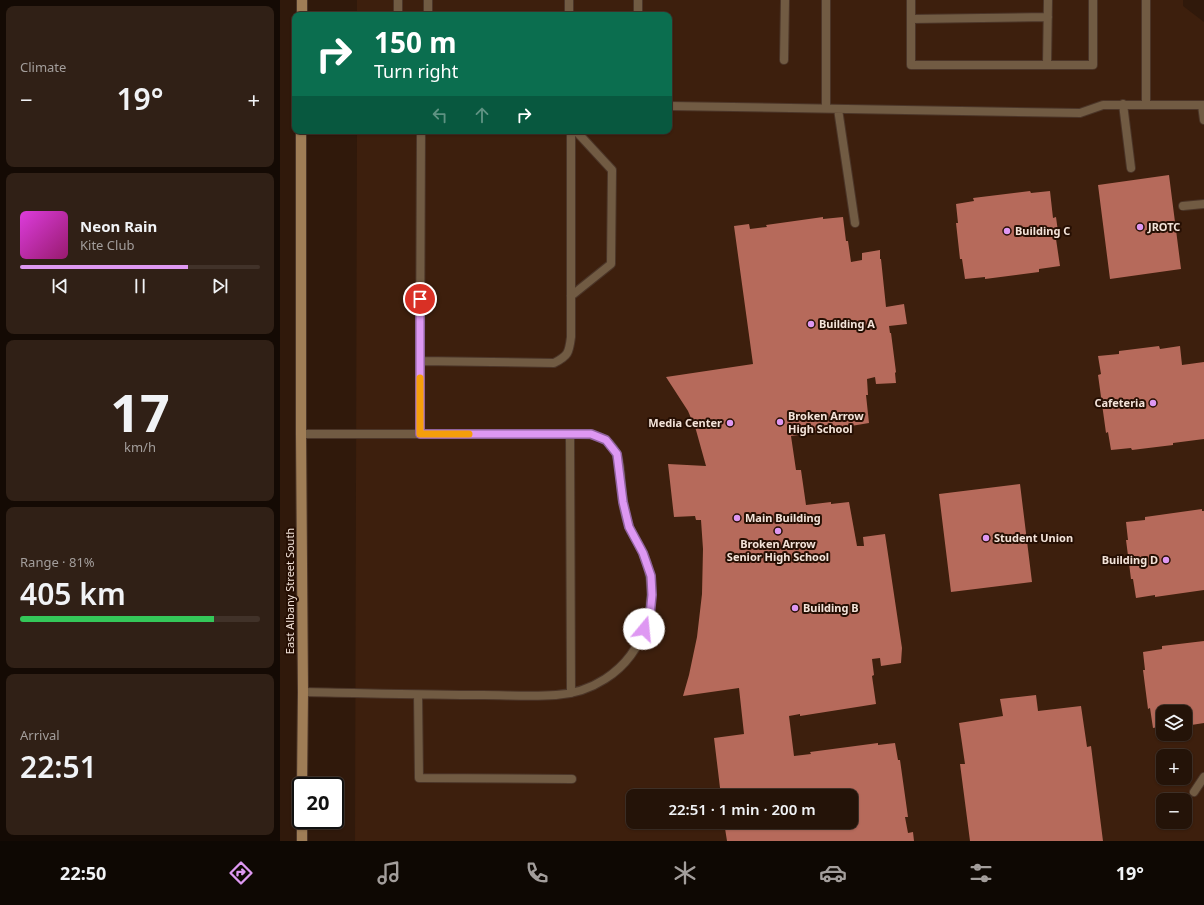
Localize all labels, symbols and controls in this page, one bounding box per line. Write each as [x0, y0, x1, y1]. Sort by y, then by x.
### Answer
text: 150 m [374, 23, 457, 61]
icon: right [308, 28, 360, 80]
text: Climate [20, 58, 66, 76]
text: Turn right [374, 59, 458, 83]
text: 19° [116, 78, 164, 119]
text: − [20, 84, 33, 114]
text: + [247, 84, 260, 114]
icon: left [429, 104, 451, 126]
icon: ahead [471, 104, 493, 126]
icon: right [513, 104, 535, 126]
text: Neon Rain [80, 216, 157, 236]
place label: JROTC [1147, 219, 1180, 234]
marker: JROTC [1135, 222, 1145, 232]
place label: Building C [1015, 223, 1070, 238]
marker: Building C [1002, 226, 1012, 236]
text: Kite Club [80, 236, 134, 254]
icon: previous [49, 275, 71, 297]
icon: pause [129, 275, 151, 297]
icon: next [209, 275, 231, 297]
pin [403, 282, 437, 316]
icon: arrive [409, 288, 431, 310]
place label: Building A [819, 316, 875, 331]
marker: Building A [806, 319, 816, 329]
text: 17 [110, 376, 170, 447]
place label: Cafeteria [1094, 395, 1145, 410]
marker: Cafeteria [1148, 398, 1158, 408]
place label: Broken Arrow High School [788, 408, 864, 436]
place label: Media Center [648, 415, 722, 430]
marker: Broken Arrow High School [775, 417, 785, 427]
marker: Media Center [725, 418, 735, 428]
text: km/h [124, 438, 156, 456]
place label: Main Building [745, 510, 821, 525]
marker: Main Building [732, 513, 742, 523]
marker: Broken Arrow Senior High School [773, 526, 783, 536]
street label: East Albany Street South [282, 528, 297, 654]
place label: Student Union [994, 530, 1073, 545]
marker: Student Union [981, 533, 991, 543]
place label: Broken Arrow Senior High School [727, 536, 829, 564]
place label: Building D [1102, 552, 1158, 567]
text: Range · 81% [20, 553, 95, 571]
marker: Building D [1161, 555, 1171, 565]
text: 405 km [20, 573, 126, 614]
place label: Building B [803, 600, 859, 615]
marker: Building B [790, 603, 800, 613]
position arrow [623, 608, 665, 650]
map controls [1156, 705, 1192, 829]
button: layers [1156, 705, 1192, 741]
text: Arrival [20, 726, 60, 744]
text: 22:51 [20, 746, 97, 787]
button: + [1156, 749, 1192, 785]
speed limit sign: 20 [292, 777, 344, 829]
button: − [1156, 793, 1192, 829]
text: 22:51 · 1 min · 200 m [668, 799, 816, 819]
icon: directions [227, 859, 255, 887]
icon: music [375, 859, 403, 887]
icon: phone [523, 859, 551, 887]
icon: climate [671, 859, 699, 887]
icon: car [819, 859, 847, 887]
icon: filters [967, 859, 995, 887]
text: 22:50 [60, 861, 106, 885]
text: 19° [1116, 861, 1144, 885]

